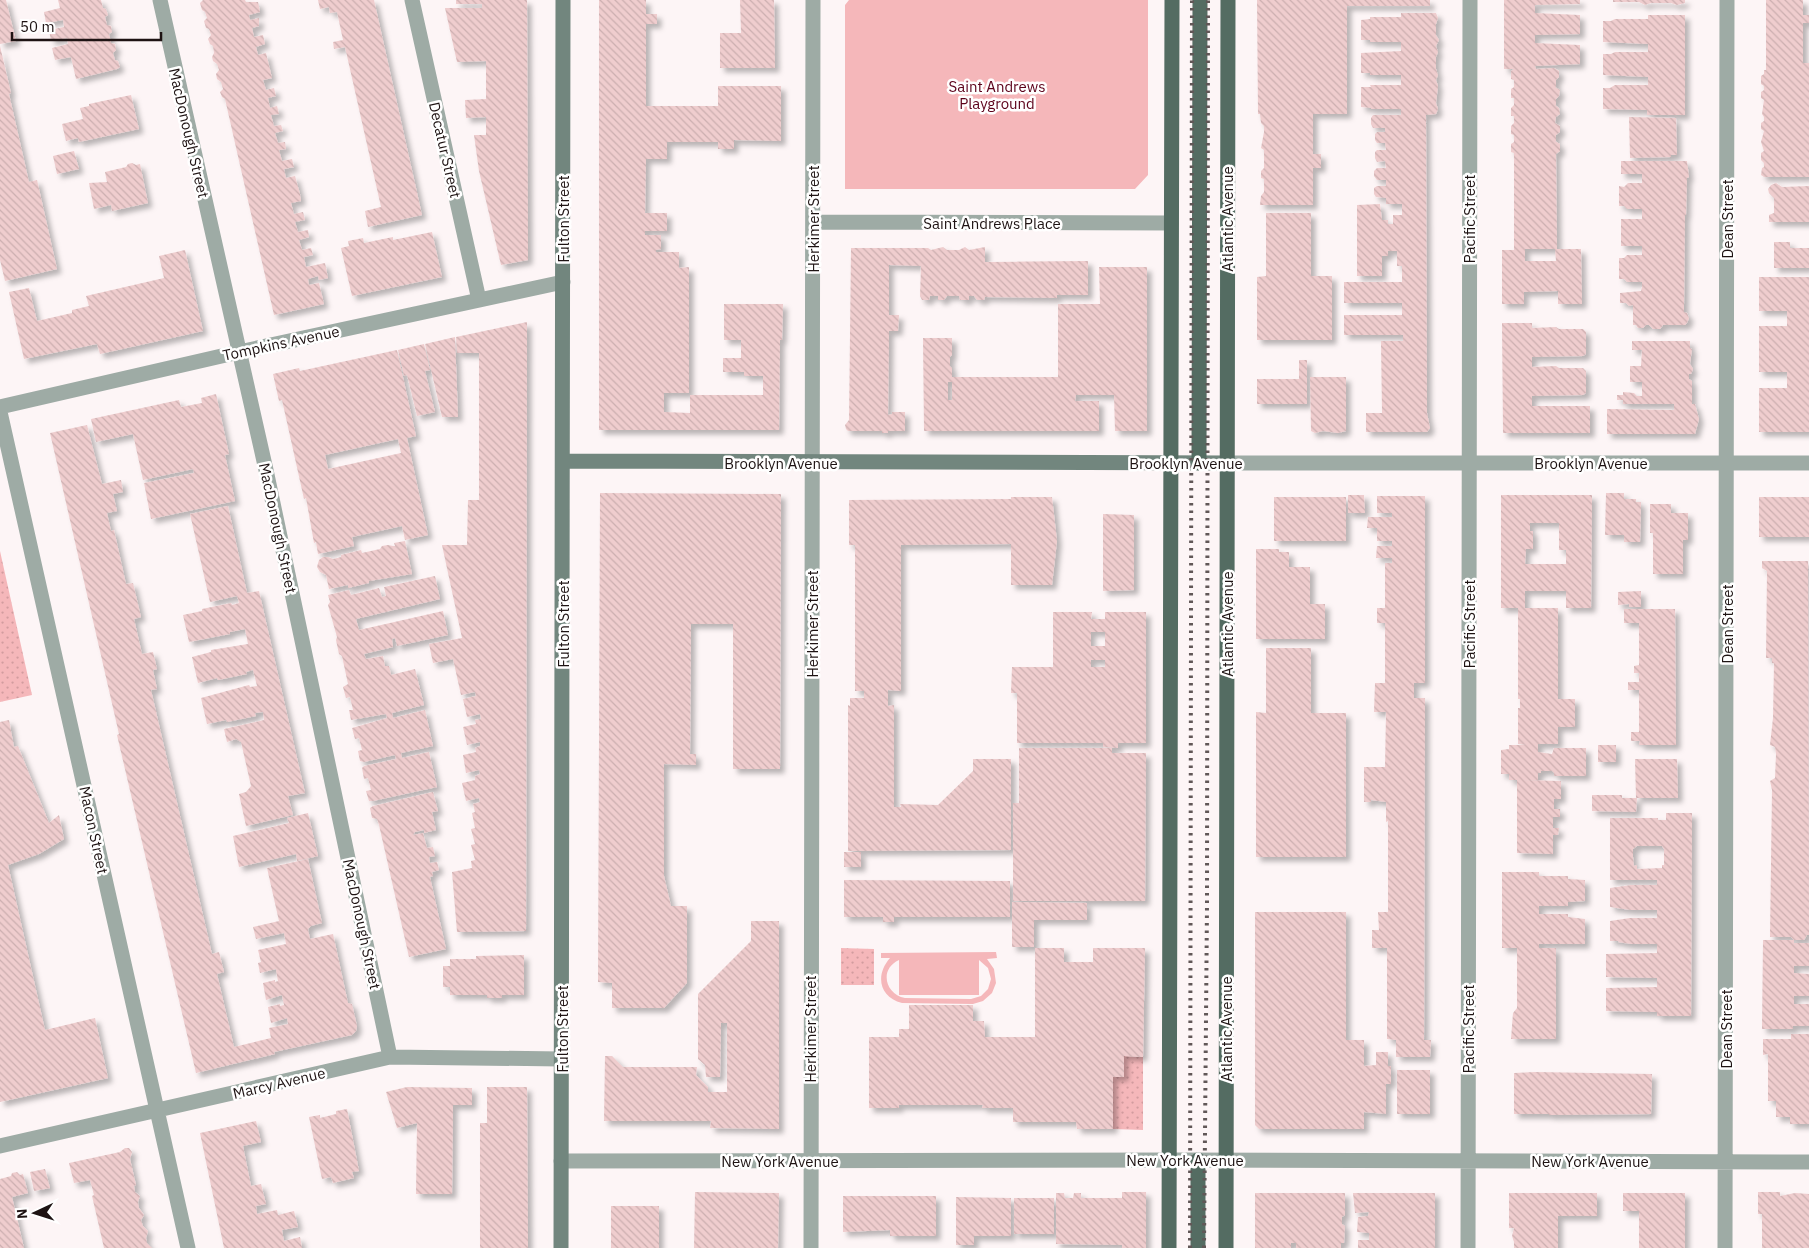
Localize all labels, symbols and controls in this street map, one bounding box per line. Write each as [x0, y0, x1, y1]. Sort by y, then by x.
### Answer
scale bar [12, 10, 161, 42]
text: 50 m [20, 17, 55, 36]
street label: MacDonough Street [165, 66, 213, 200]
park label: Saint Andrews Playground [948, 77, 1046, 113]
street label: Decatur Street [425, 100, 465, 200]
street label: Herkimer Street [804, 165, 823, 273]
street label: Atlantic Avenue [1218, 166, 1237, 272]
street label: Fulton Street [554, 175, 573, 263]
street label: Pacific Street [1460, 175, 1479, 263]
street label: Dean Street [1718, 179, 1737, 259]
street label: Saint Andrews Place [923, 214, 1061, 233]
street label: Tompkins Avenue [221, 321, 341, 365]
street label: Brooklyn Avenue [724, 454, 838, 473]
street label: Brooklyn Avenue [1129, 454, 1243, 473]
street label: Brooklyn Avenue [1534, 454, 1648, 473]
street label: MacDonough Street [255, 461, 301, 595]
street label: Herkimer Street [803, 570, 822, 678]
street label: Atlantic Avenue [1218, 571, 1237, 677]
street label: Fulton Street [554, 580, 573, 668]
street label: Pacific Street [1460, 580, 1479, 668]
street label: Dean Street [1718, 584, 1737, 664]
street label: Macon Street [75, 784, 113, 876]
street label: MacDonough Street [339, 857, 385, 991]
street label: Herkimer Street [801, 975, 820, 1083]
street label: Atlantic Avenue [1217, 976, 1236, 1082]
street label: Fulton Street [553, 985, 572, 1073]
street label: Pacific Street [1459, 985, 1478, 1073]
street label: Dean Street [1717, 989, 1736, 1069]
street label: Marcy Avenue [231, 1063, 327, 1103]
street label: New York Avenue [1126, 1151, 1244, 1170]
street label: New York Avenue [721, 1152, 839, 1171]
street label: New York Avenue [1531, 1152, 1649, 1171]
north arrow [10, 1188, 60, 1238]
text: N [13, 1208, 31, 1220]

